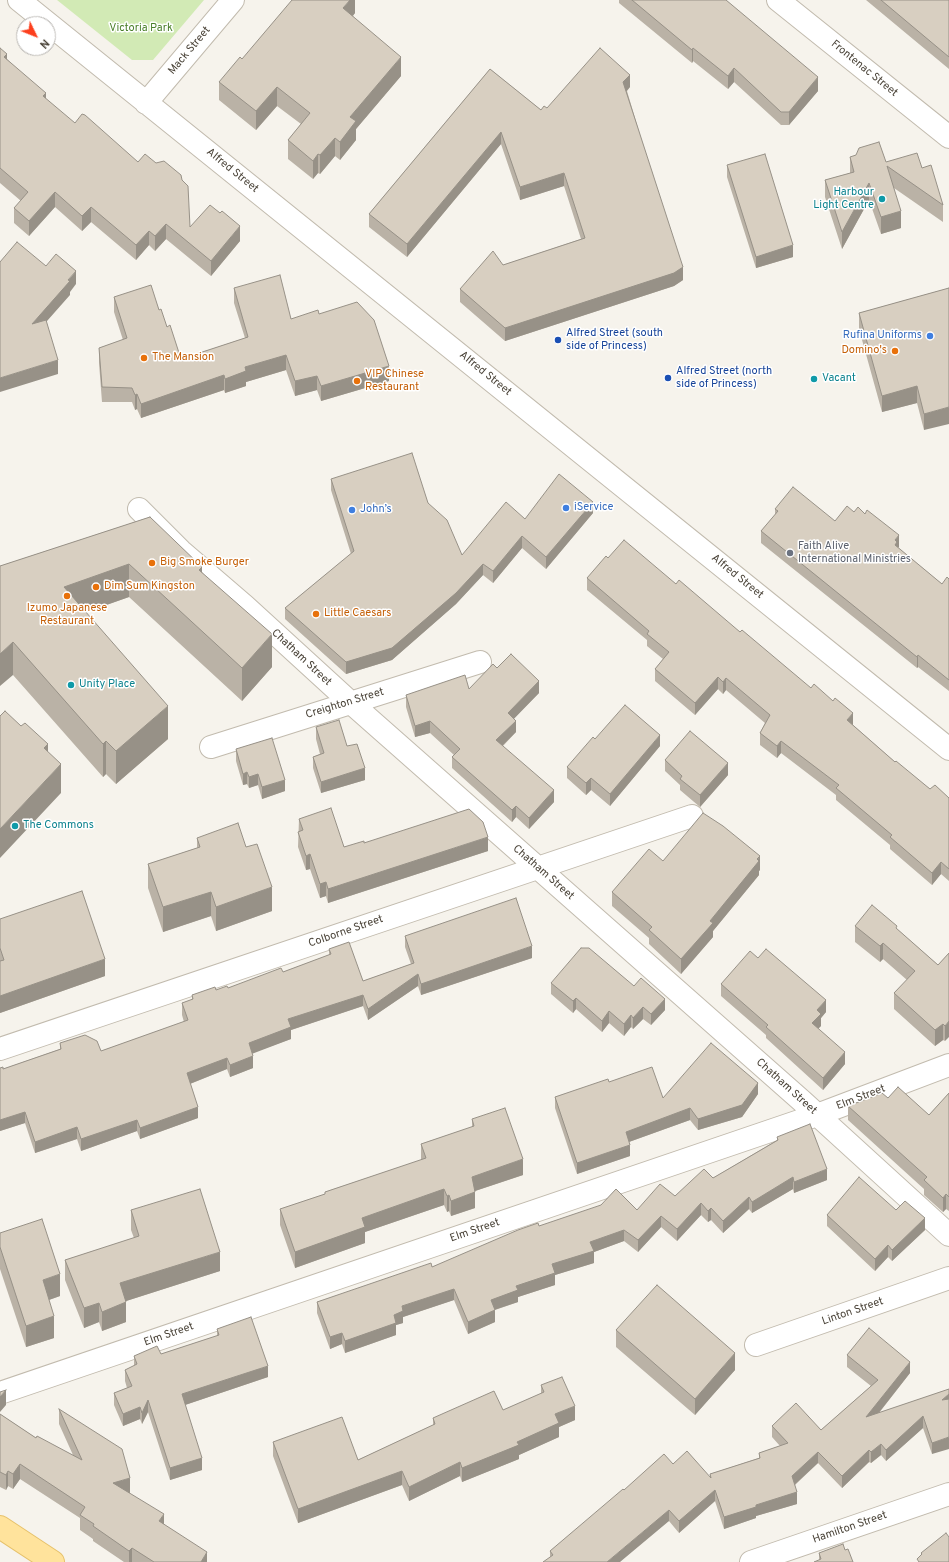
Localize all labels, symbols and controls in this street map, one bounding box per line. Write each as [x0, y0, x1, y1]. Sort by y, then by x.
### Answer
north arrow [16, 16, 56, 56]
park label: Victoria Park [109, 22, 173, 36]
street label: Mack Street [166, 24, 214, 78]
text: N [36, 36, 52, 51]
street label: Frontenac Street [828, 38, 900, 100]
street label: Alfred Street [203, 146, 261, 196]
place label: Harbour Light Centre [813, 186, 874, 212]
marker: Harbour Light Centre [877, 194, 887, 204]
place label: Alfred Street (south side of Princess) [566, 327, 663, 353]
place label: Rufina Uniforms [843, 329, 922, 343]
marker: Rufina Uniforms [925, 331, 935, 341]
marker: Alfred Street (south side of Princess) [553, 335, 563, 345]
place label: Domino's [841, 344, 887, 358]
marker: Domino's [890, 346, 900, 356]
street label: Alfred Street [456, 349, 514, 399]
place label: The Mansion [152, 351, 214, 365]
marker: The Mansion [139, 353, 149, 363]
place label: Alfred Street (north side of Princess) [676, 365, 772, 391]
place label: VIP Chinese Restaurant [365, 368, 424, 394]
place label: Vacant [822, 372, 856, 386]
marker: Alfred Street (north side of Princess) [663, 373, 673, 383]
marker: Vacant [809, 374, 819, 384]
marker: VIP Chinese Restaurant [352, 376, 362, 386]
place label: iService [574, 501, 614, 515]
place label: John’s [360, 503, 392, 517]
marker: iService [561, 503, 571, 513]
marker: John’s [347, 505, 357, 515]
place label: Faith Alive International Ministries [798, 540, 911, 566]
marker: Faith Alive International Ministries [785, 548, 795, 558]
street label: Alfred Street [708, 552, 766, 602]
place label: Big Smoke Burger [160, 556, 249, 570]
marker: Big Smoke Burger [147, 558, 157, 568]
place label: Dim Sum Kingston [104, 580, 195, 594]
marker: Dim Sum Kingston [91, 582, 101, 592]
marker: Izumo Japanese Restaurant [62, 591, 72, 601]
place label: Izumo Japanese Restaurant [27, 602, 107, 628]
place label: Little Caesars [324, 607, 391, 621]
marker: Little Caesars [311, 609, 321, 619]
street label: Chatham Street [268, 627, 334, 689]
place label: Unity Place [79, 678, 135, 692]
marker: Unity Place [66, 680, 76, 690]
street label: Creighton Street [304, 686, 386, 722]
place label: The Commons [23, 819, 94, 833]
marker: The Commons [10, 821, 20, 831]
street label: Chatham Street [510, 843, 576, 903]
street label: Colborne Street [307, 913, 385, 951]
street label: Chatham Street [753, 1056, 819, 1118]
street label: Elm Street [835, 1083, 887, 1113]
street label: Elm Street [448, 1216, 502, 1246]
street label: Linton Street [821, 1295, 885, 1329]
street label: Elm Street [142, 1320, 196, 1350]
street label: Hamilton Street [811, 1509, 889, 1547]

